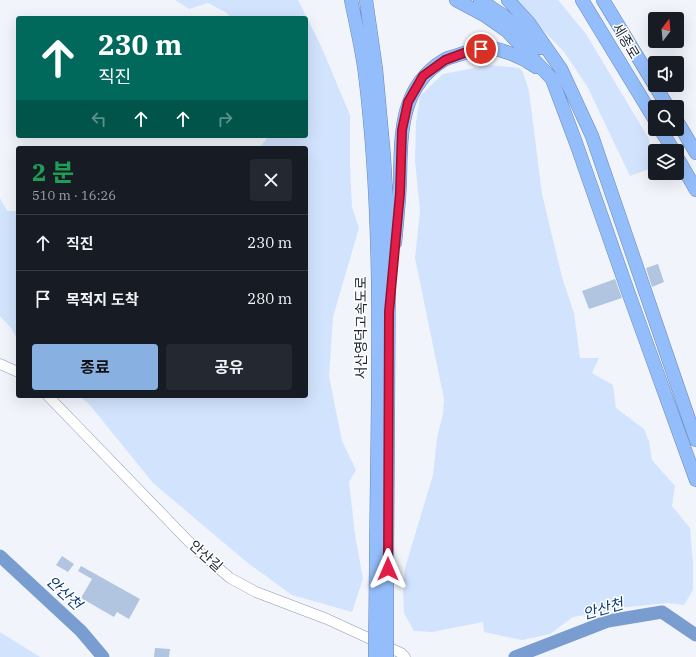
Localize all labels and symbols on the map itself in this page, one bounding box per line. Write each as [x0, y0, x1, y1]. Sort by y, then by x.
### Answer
north arrow [648, 12, 684, 48]
street label: 세종로 [608, 20, 644, 62]
pin [464, 32, 498, 66]
street label: 서산영덕고속도로 [352, 276, 370, 380]
street label: 안산길 [186, 536, 226, 576]
position arrow [367, 548, 409, 590]
water label: 안산천 [43, 572, 88, 615]
water label: 안산천 [580, 593, 627, 623]

